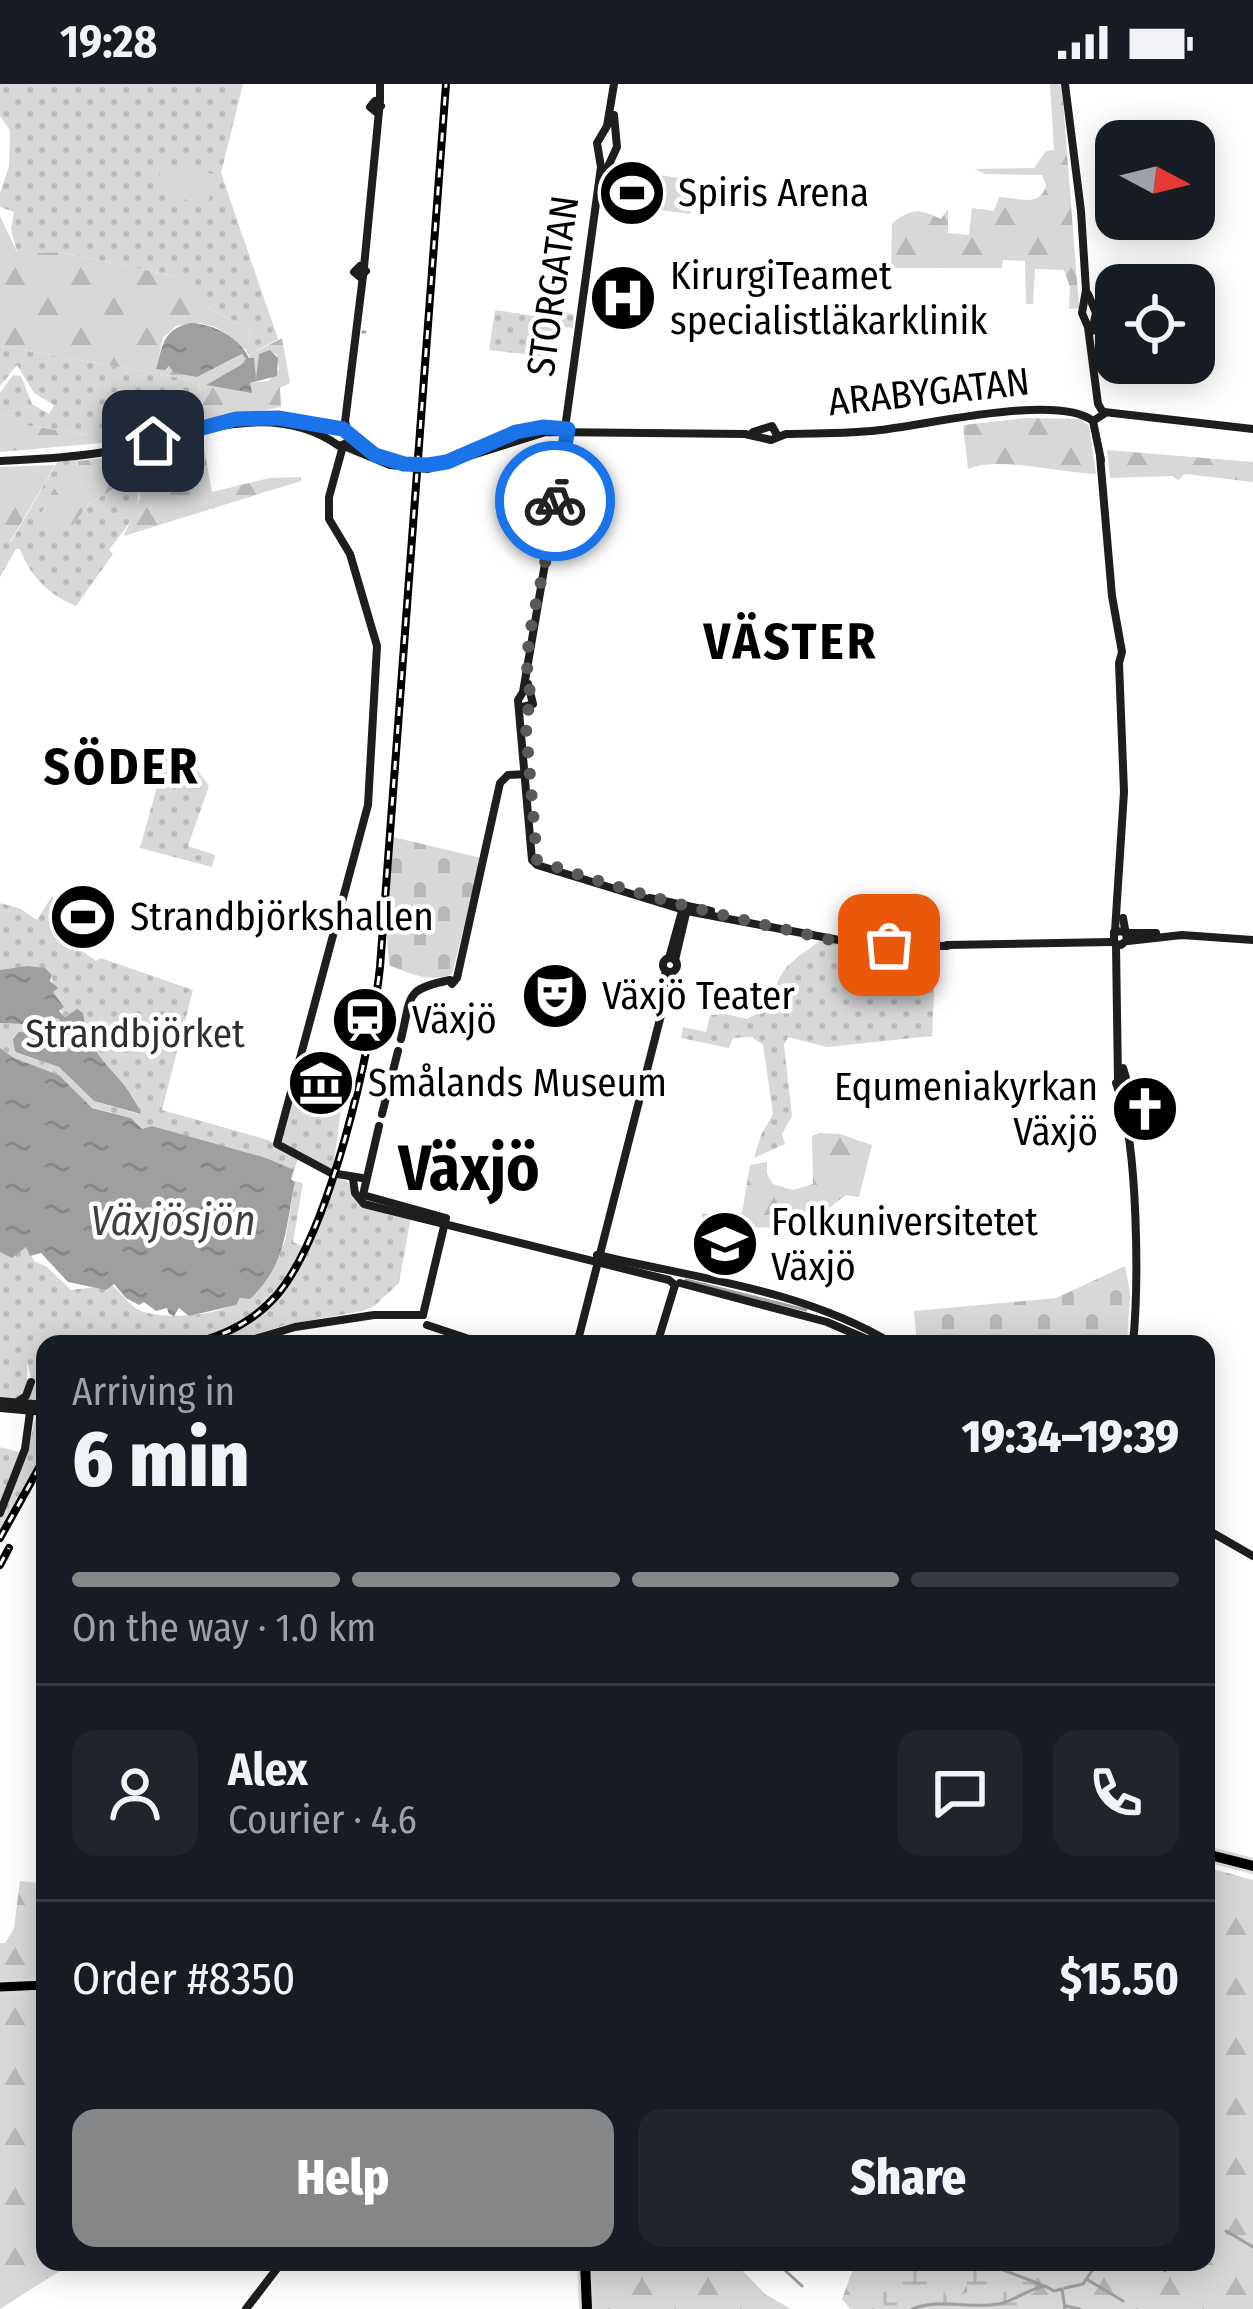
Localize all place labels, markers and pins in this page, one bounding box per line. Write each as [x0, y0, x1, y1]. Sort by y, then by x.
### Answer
sports icon: Spiris Arena [597, 158, 667, 228]
place label: Spiris Arena [678, 170, 869, 216]
place label: KirurgiTeamet specialistläkarklinik [670, 253, 988, 344]
hospital icon: KirurgiTeamet specialistläkarklinik [588, 263, 658, 333]
pin [102, 390, 204, 492]
sports icon: Strandbjörkshallen [48, 882, 118, 952]
place label: Strandbjörkshallen [130, 894, 434, 940]
pin [838, 894, 940, 996]
theatre icon: Växjö Teater [520, 961, 590, 1031]
place label: Växjö Teater [602, 973, 795, 1019]
station icon: Växjö [330, 985, 400, 1055]
place label: Växjö [412, 997, 497, 1043]
museum icon: Smålands Museum [286, 1048, 356, 1118]
place label: Smålands Museum [368, 1060, 667, 1106]
place label: Equmeniakyrkan Växjö [834, 1064, 1098, 1155]
church icon: Equmeniakyrkan Växjö [1110, 1074, 1180, 1144]
place label: Folkuniversitetet Växjö [771, 1199, 1038, 1290]
school or university icon: Folkuniversitetet Växjö [690, 1209, 760, 1279]

